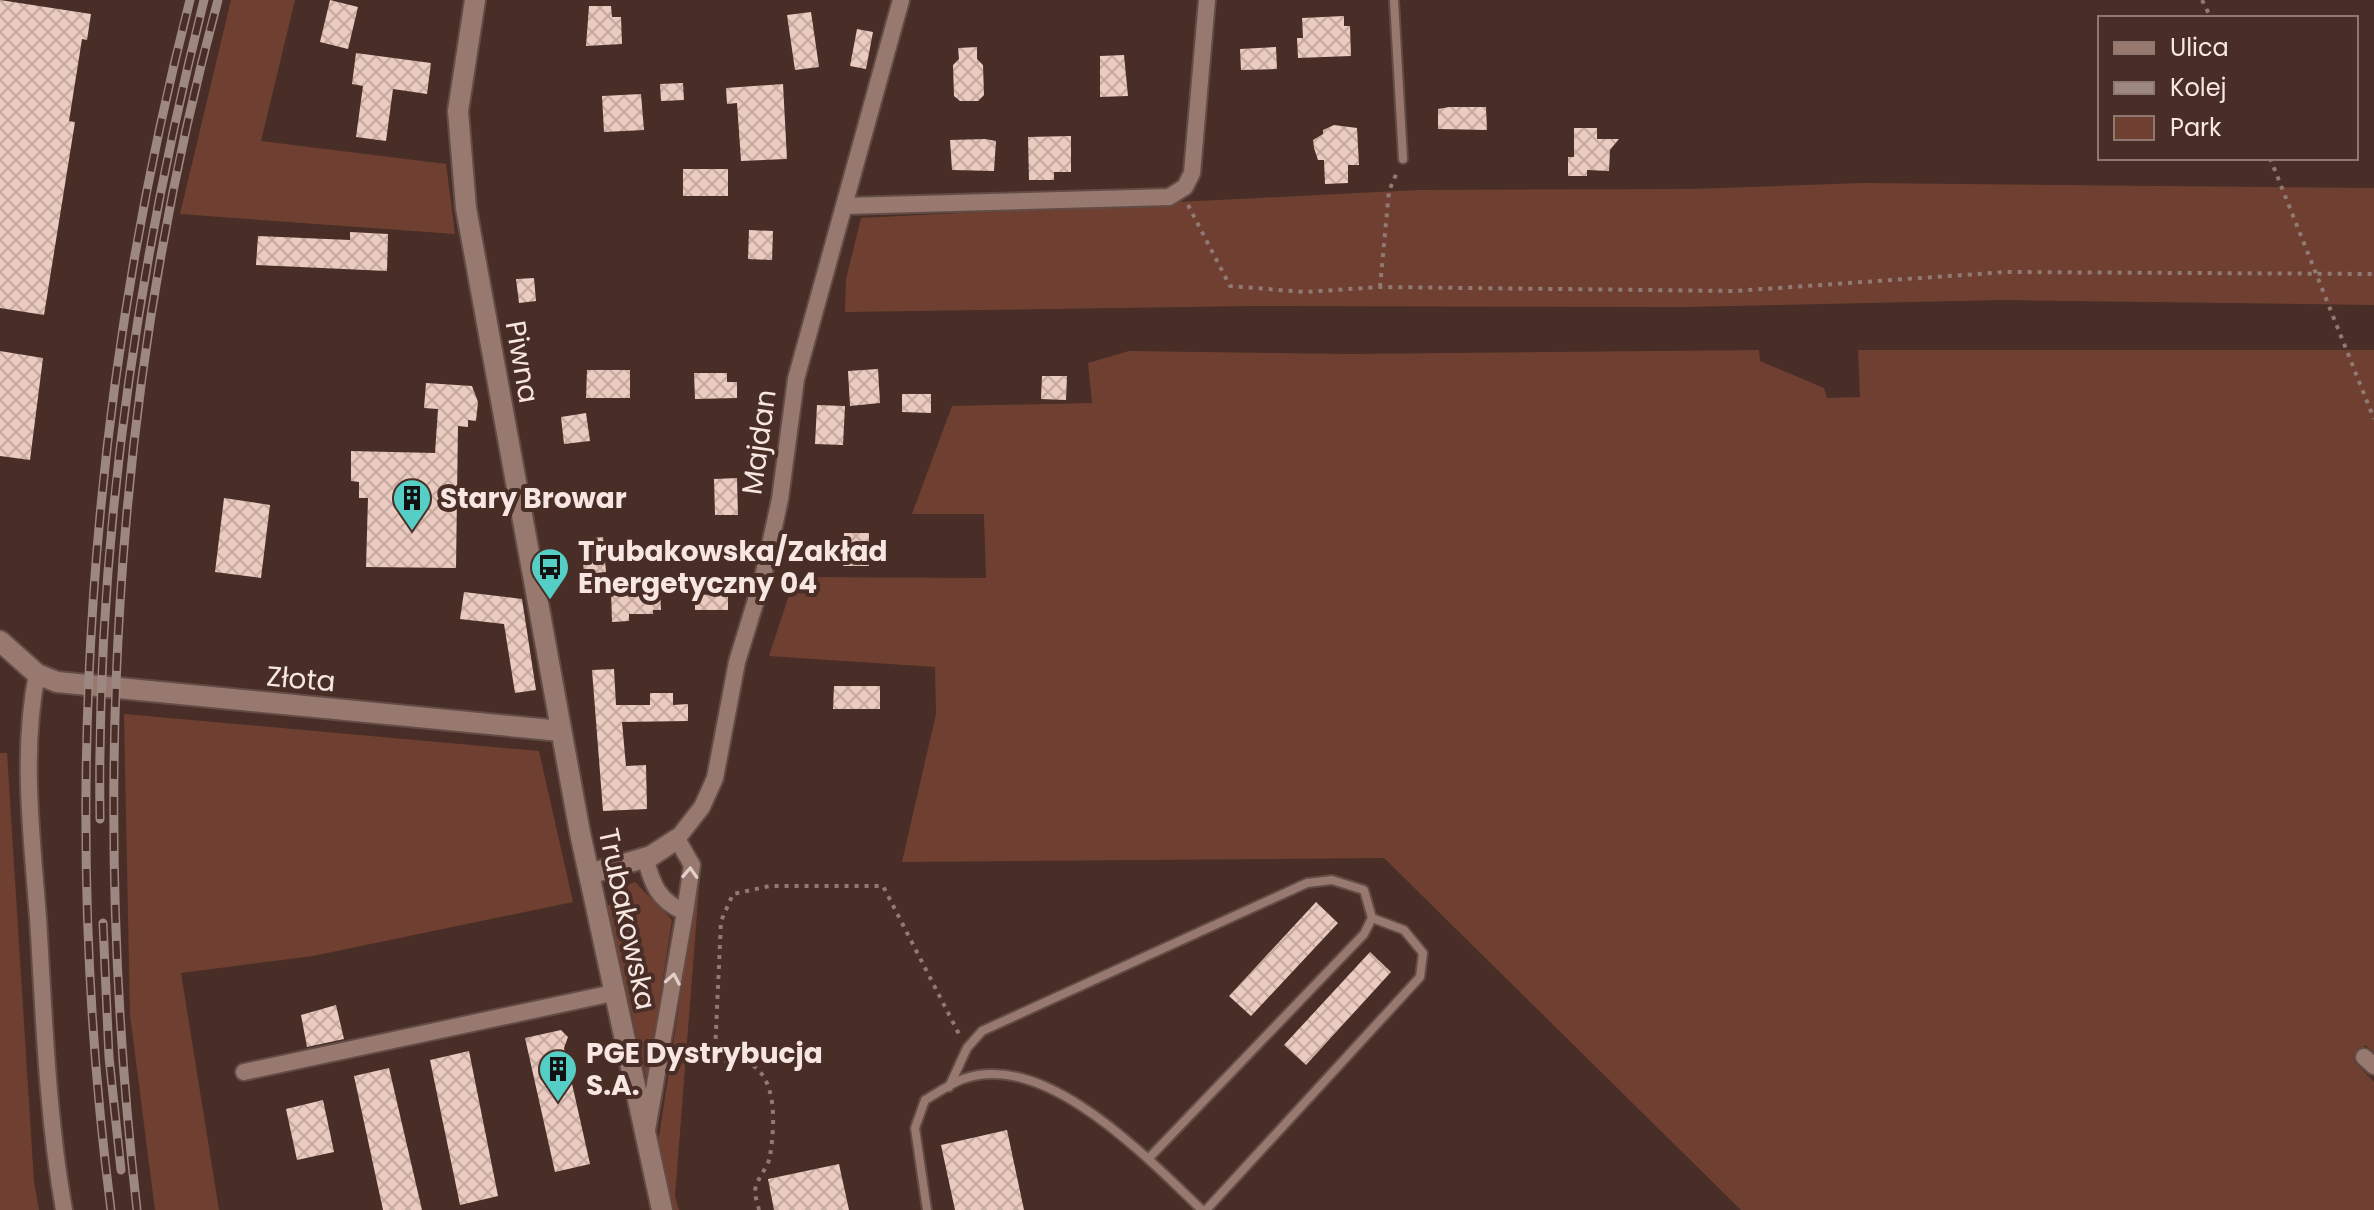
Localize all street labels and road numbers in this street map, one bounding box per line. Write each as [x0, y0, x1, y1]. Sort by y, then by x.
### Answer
street label: Piwna [496, 318, 548, 406]
street label: Majdan [732, 387, 786, 497]
street label: Złota [265, 657, 337, 701]
street label: Trubakowska [589, 825, 665, 1013]

